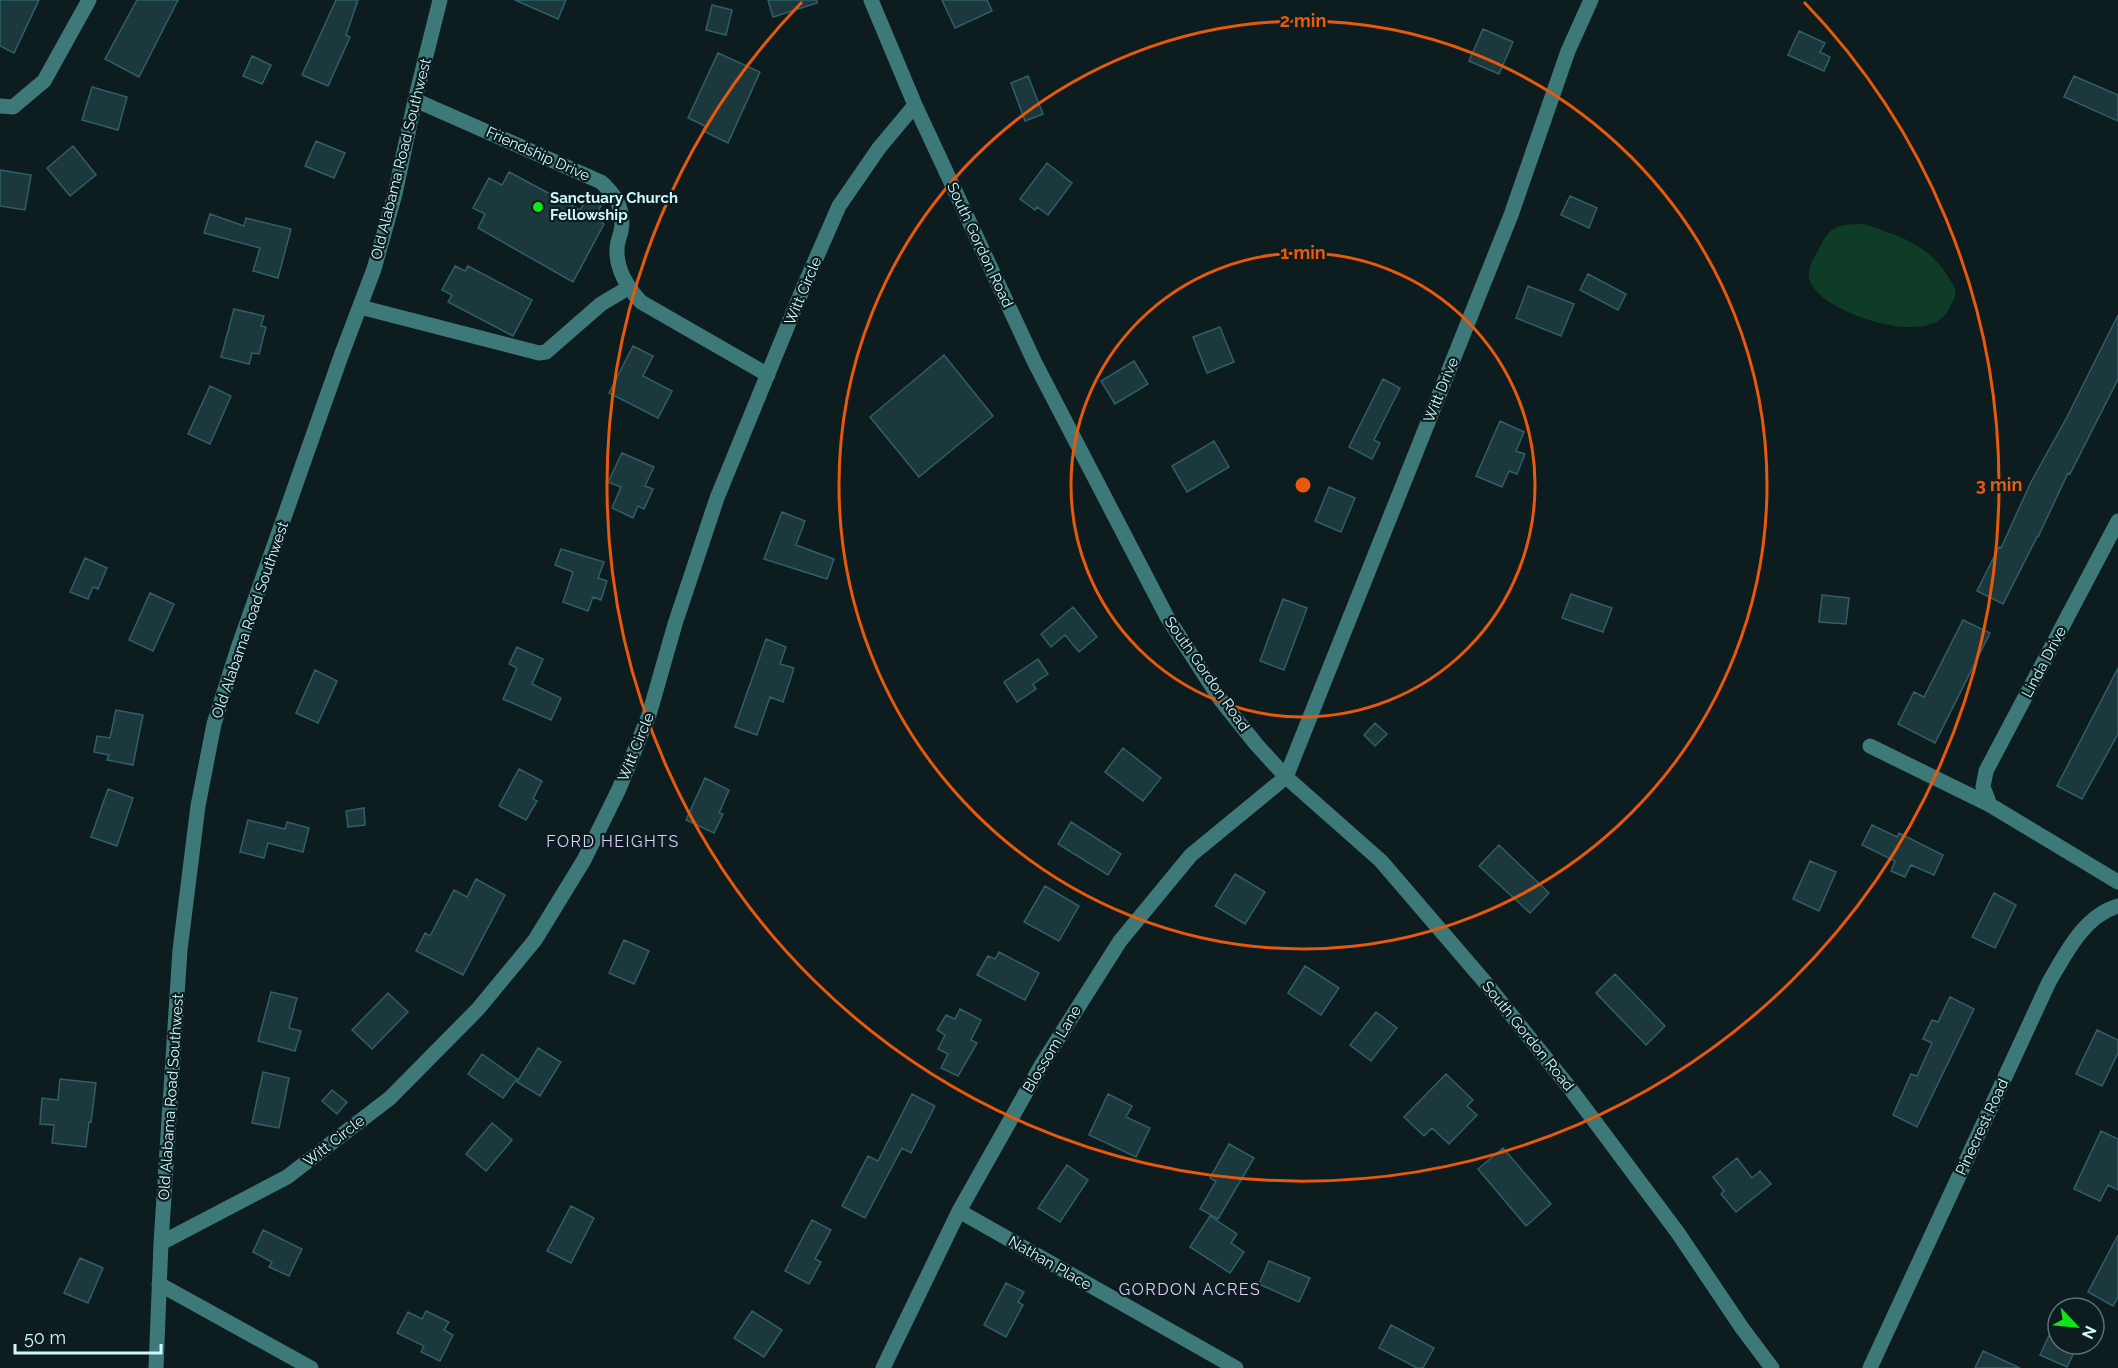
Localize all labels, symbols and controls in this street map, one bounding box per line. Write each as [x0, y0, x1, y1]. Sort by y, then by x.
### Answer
text: 2 min [1280, 10, 1326, 31]
street label: Old Alabama Road Southwest [367, 56, 435, 262]
street label: Friendship Drive [483, 123, 593, 185]
street label: South Gordon Road [943, 180, 1017, 310]
place label: Sanctuary Church Fellowship [550, 189, 678, 224]
marker: Sanctuary Church Fellowship [531, 200, 545, 214]
text: 1 min [1280, 242, 1326, 263]
street label: Witt Circle [781, 254, 826, 328]
street label: Witt Drive [1420, 355, 1462, 425]
text: 3 min [1976, 474, 2022, 495]
centre of rings [1293, 475, 1313, 495]
street label: Old Alabama Road Southwest [208, 519, 292, 721]
street label: South Gordon Road [1161, 613, 1253, 735]
street label: Linda Drive [2018, 623, 2070, 701]
street label: Witt Circle [614, 710, 658, 784]
district label: FORD HEIGHTS [546, 832, 680, 851]
street label: South Gordon Road [1478, 977, 1578, 1095]
street label: Old Alabama Road Southwest [155, 993, 187, 1201]
street label: Blossom Lane [1019, 1002, 1085, 1096]
street label: Pinecrest Road [1952, 1076, 2012, 1178]
street label: Witt Circle [300, 1111, 368, 1170]
street label: Nathan Place [1005, 1232, 1095, 1294]
district label: GORDON ACRES [1119, 1280, 1261, 1299]
north arrow [2046, 1296, 2106, 1356]
scale bar [15, 1317, 160, 1355]
text: N [2078, 1323, 2100, 1342]
text: 50 m [24, 1327, 66, 1348]

